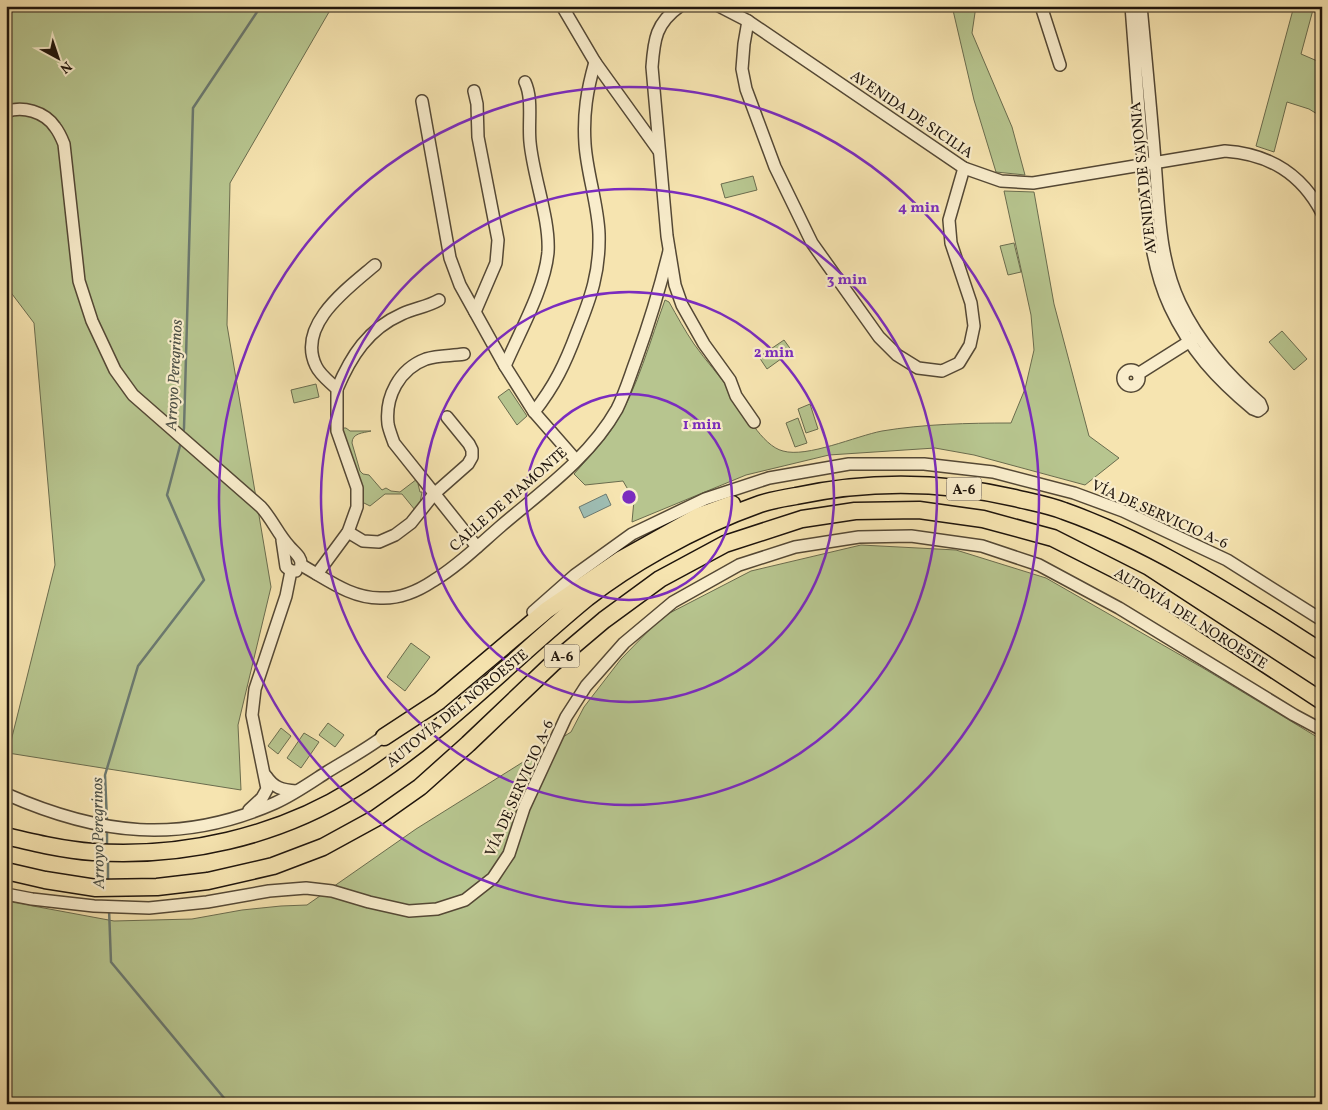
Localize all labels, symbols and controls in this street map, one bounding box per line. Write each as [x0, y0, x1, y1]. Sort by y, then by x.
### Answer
north arrow [32, 32, 82, 82]
text: N [55, 56, 75, 77]
street label: AVENIDA DE SICILIA [846, 66, 977, 165]
street label: AVENIDA DE SAJONIA [1126, 100, 1163, 255]
text: 4 min [898, 198, 940, 219]
text: 3 min [827, 270, 867, 291]
water label: Arroyo Peregrinos [161, 319, 189, 432]
text: 2 min [754, 343, 794, 364]
text: 1 min [683, 415, 721, 436]
street label: CALLE DE PIAMONTE [446, 443, 572, 557]
street label: VÍA DE SERVICIO A-6 [1088, 476, 1231, 555]
road number: A-6 [946, 478, 982, 500]
centre of rings [620, 488, 638, 506]
street label: AUTOVÍA DEL NOROESTE [1109, 563, 1271, 675]
road number: A-6 [544, 644, 580, 668]
street label: AUTOVÍA DEL NOROESTE [382, 645, 533, 773]
street label: VÍA DE SERVICIO A-6 [481, 717, 560, 860]
water label: Arroyo Peregrinos [87, 777, 111, 890]

